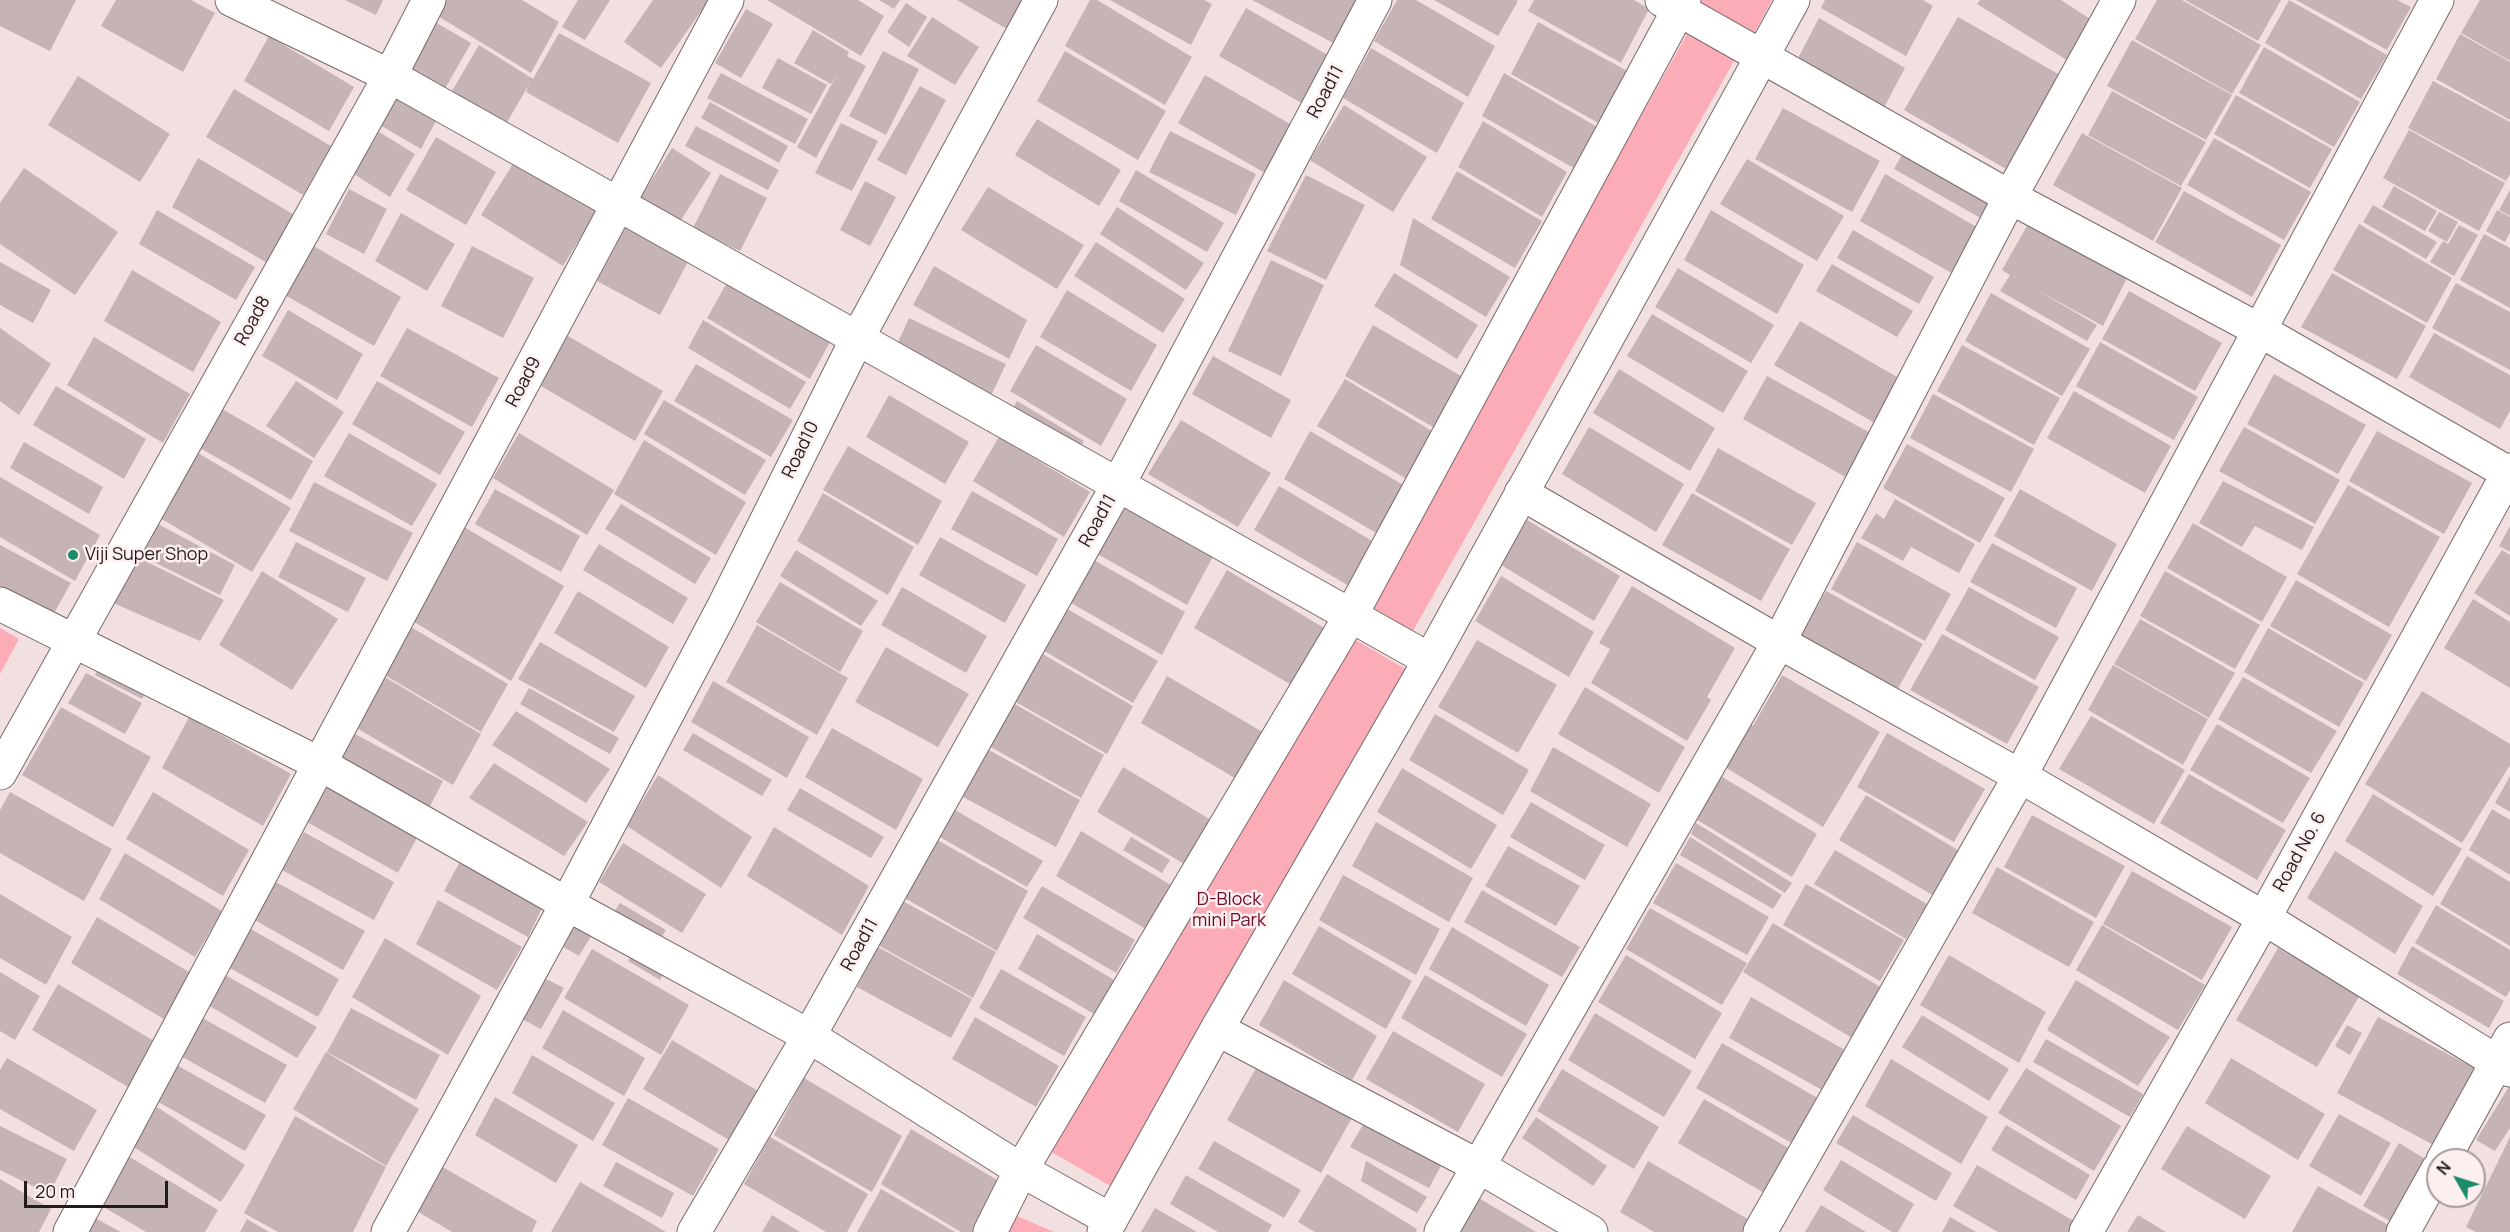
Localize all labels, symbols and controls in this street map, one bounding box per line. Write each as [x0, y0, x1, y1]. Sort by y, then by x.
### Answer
street label: Road11 [1303, 62, 1349, 122]
street label: Road8 [231, 293, 275, 349]
street label: Road9 [502, 353, 546, 411]
street label: Road10 [778, 418, 824, 482]
street label: Road11 [1075, 491, 1121, 551]
place label: Viji Super Shop [85, 544, 208, 566]
marker: Viji Super Shop [66, 548, 80, 562]
street label: Road No. 6 [2269, 808, 2331, 896]
park label: D-Block mini Park [1192, 889, 1266, 932]
street label: Road11 [837, 915, 883, 975]
north arrow [2426, 1148, 2486, 1208]
text: N [2431, 1157, 2456, 1179]
scale bar [27, 1169, 171, 1207]
text: 20 m [35, 1179, 75, 1203]

